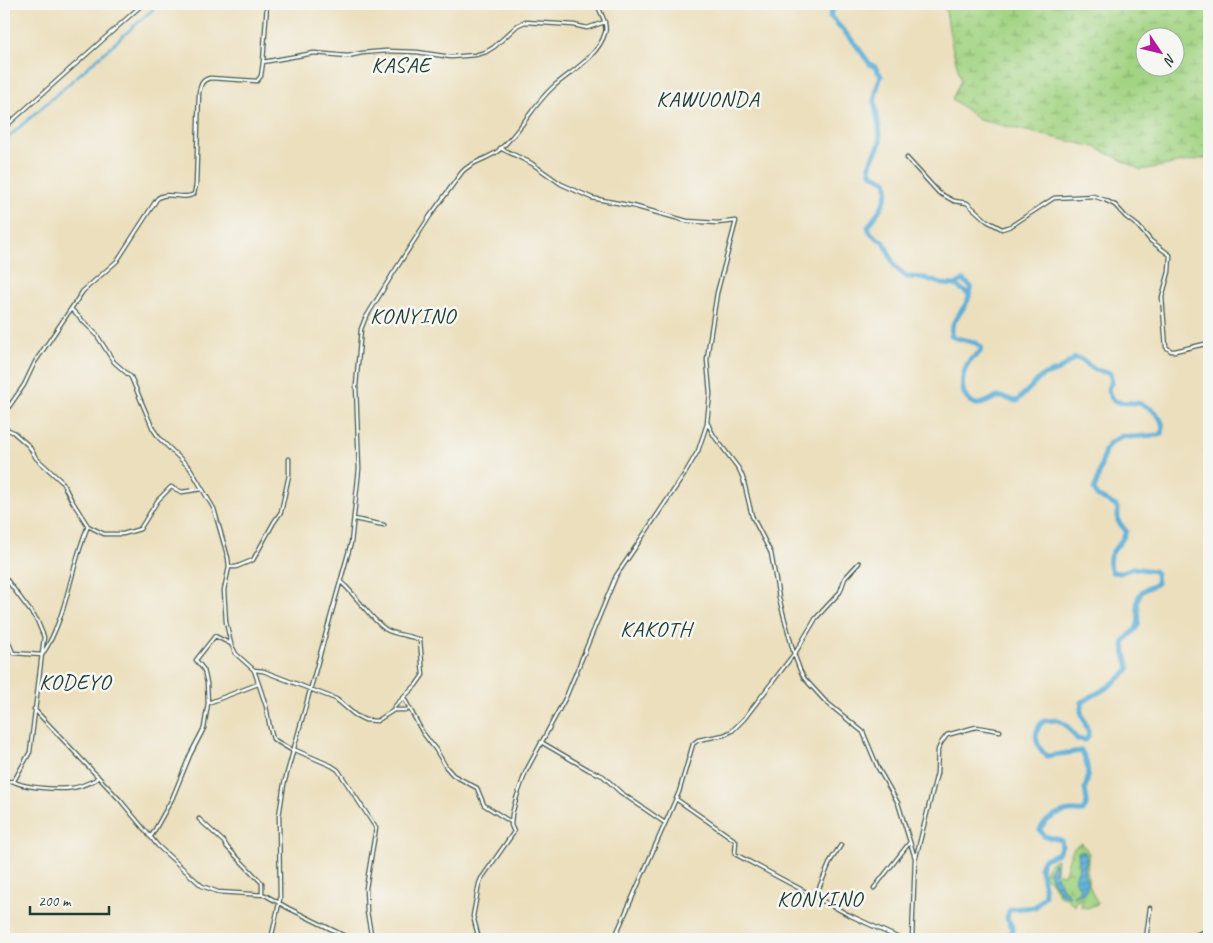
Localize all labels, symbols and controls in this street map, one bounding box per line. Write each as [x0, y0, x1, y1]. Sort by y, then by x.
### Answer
north arrow [1136, 28, 1186, 78]
district label: KASAE [371, 51, 433, 79]
text: N [1159, 51, 1180, 70]
district label: KAWUONDA [656, 85, 760, 113]
district label: KONYINO [370, 302, 457, 330]
district label: KAKOTH [620, 615, 695, 643]
district label: KODEYO [39, 668, 112, 696]
scale bar [30, 883, 109, 915]
district label: KONYINO [777, 885, 864, 913]
text: 200 m [38, 892, 72, 911]

